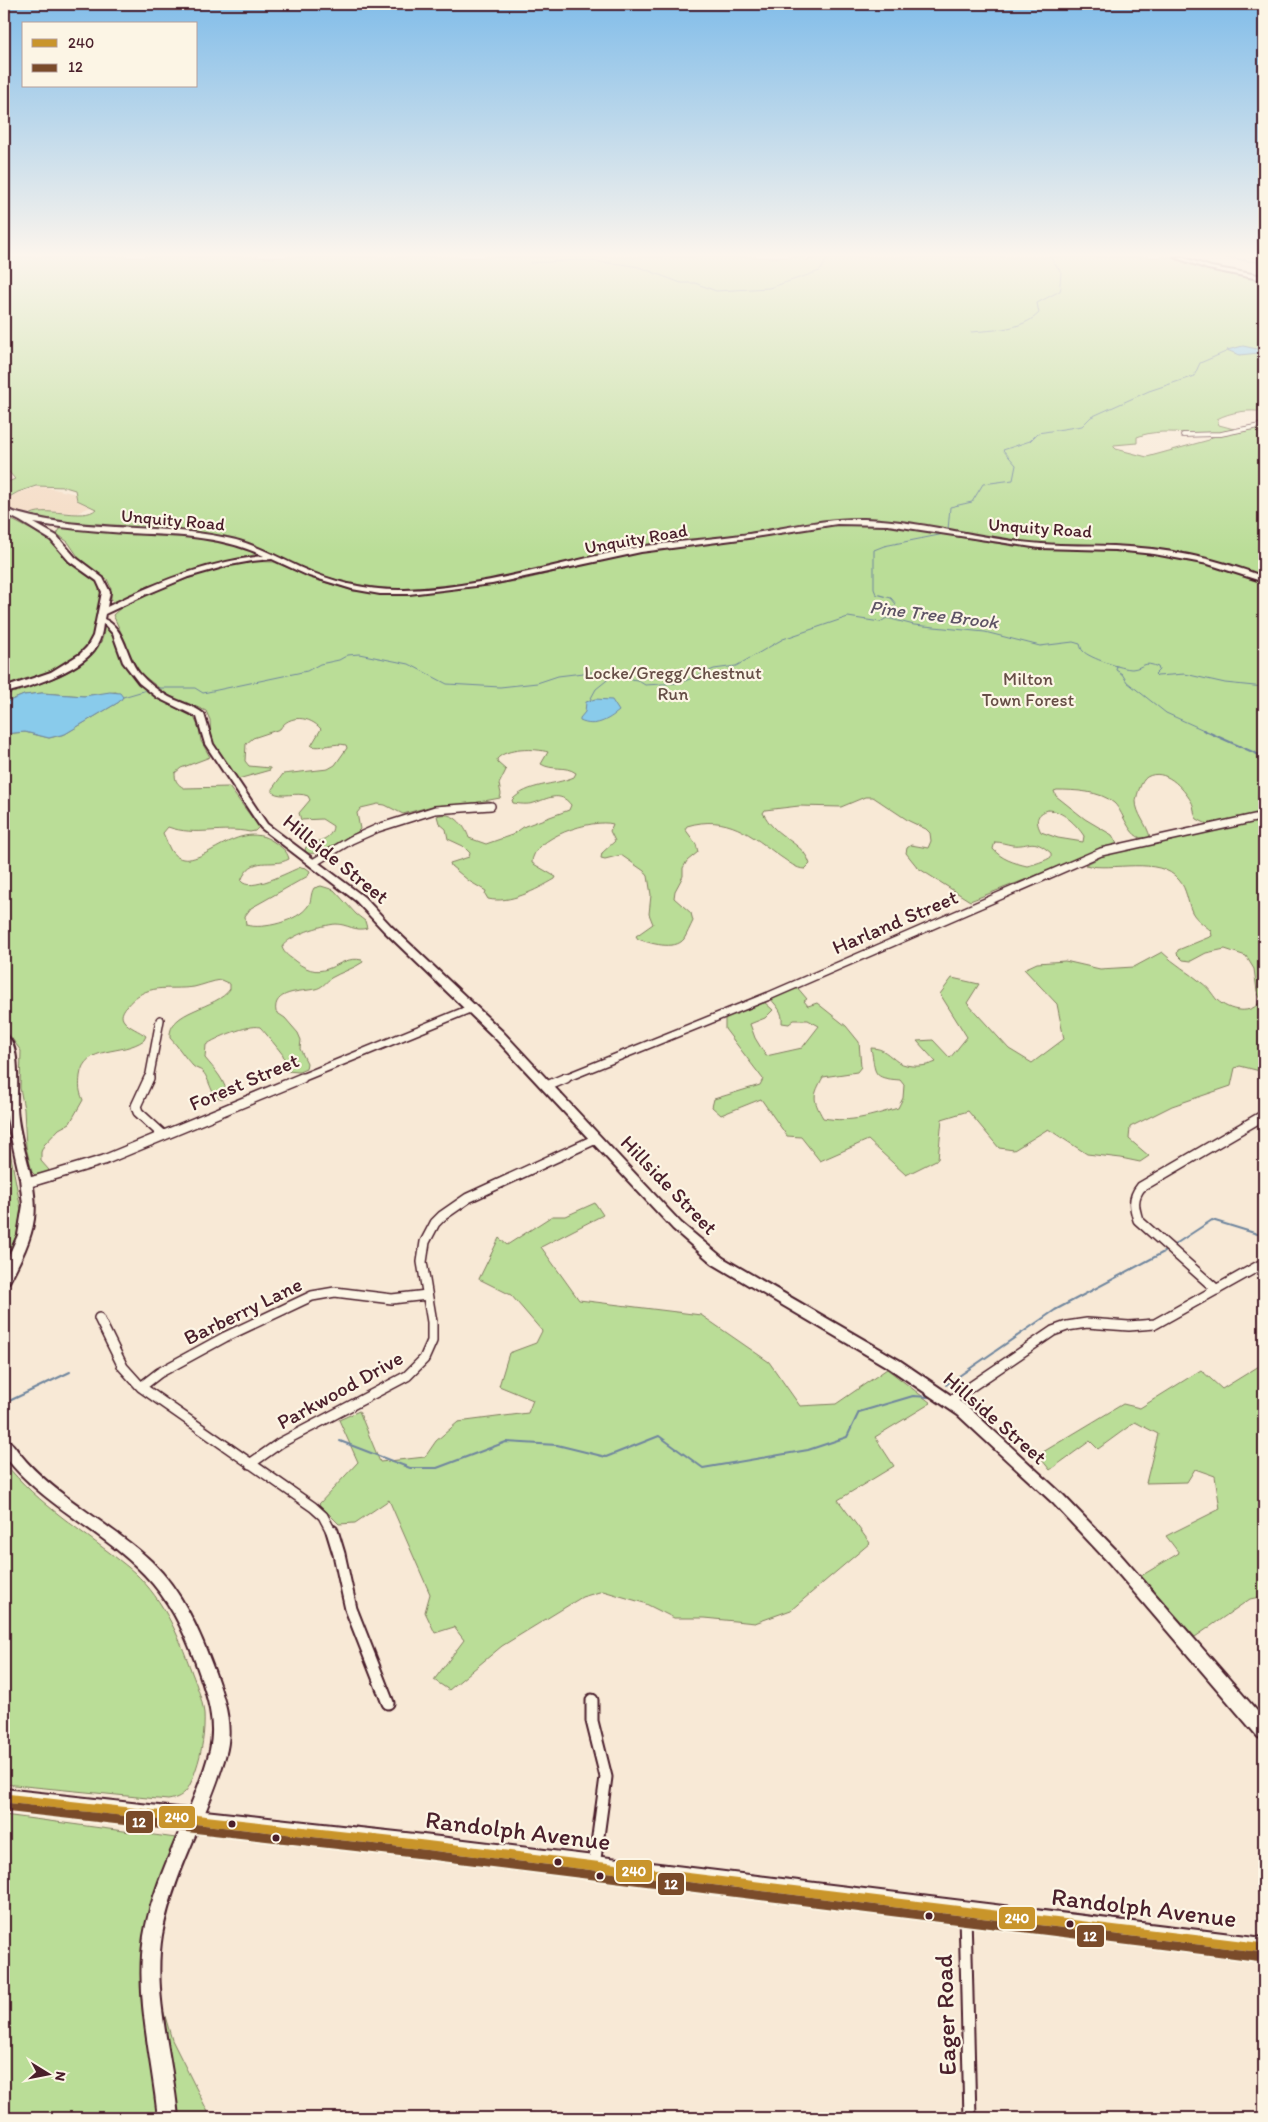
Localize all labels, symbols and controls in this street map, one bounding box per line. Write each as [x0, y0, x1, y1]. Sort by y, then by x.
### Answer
legend [22, 22, 198, 88]
text: 240 [68, 34, 94, 52]
text: 12 [68, 58, 83, 76]
street label: Unquity Road [120, 505, 226, 536]
street label: Unquity Road [987, 513, 1093, 543]
street label: Unquity Road [583, 519, 690, 559]
water label: Pine Tree Brook [868, 595, 1001, 634]
park label: Locke/Gregg/Chestnut Run [584, 662, 762, 705]
park label: Milton Town Forest [982, 668, 1074, 711]
street label: Hillside Street [278, 808, 394, 909]
street label: Harland Street [828, 884, 962, 959]
street label: Forest Street [185, 1047, 302, 1116]
street label: Hillside Street [616, 1130, 723, 1240]
street label: Barberry Lane [180, 1271, 306, 1350]
street label: Parkwood Drive [272, 1345, 407, 1434]
street label: Hillside Street [938, 1366, 1052, 1469]
street label: Randolph Avenue [424, 1804, 612, 1856]
line badge: 240 [158, 1805, 196, 1829]
text: 240 [165, 1809, 190, 1826]
line badge: 12 [125, 1810, 154, 1834]
text: 12 [132, 1814, 147, 1831]
unlabelled marker [227, 1819, 237, 1829]
unlabelled marker [271, 1833, 281, 1843]
unlabelled marker [553, 1857, 563, 1867]
line badge: 240 [615, 1859, 653, 1883]
text: 240 [622, 1863, 647, 1880]
unlabelled marker [595, 1871, 605, 1881]
line badge: 12 [657, 1872, 685, 1896]
text: 12 [664, 1876, 679, 1893]
street label: Randolph Avenue [1050, 1881, 1238, 1933]
line badge: 240 [998, 1906, 1036, 1930]
text: 240 [1005, 1910, 1030, 1927]
unlabelled marker [924, 1911, 934, 1921]
unlabelled marker [1065, 1919, 1075, 1929]
line badge: 12 [1076, 1924, 1105, 1948]
text: 12 [1083, 1928, 1098, 1945]
street label: Eager Road [928, 1954, 962, 2076]
north arrow [22, 2050, 72, 2100]
text: N [51, 2070, 70, 2082]

